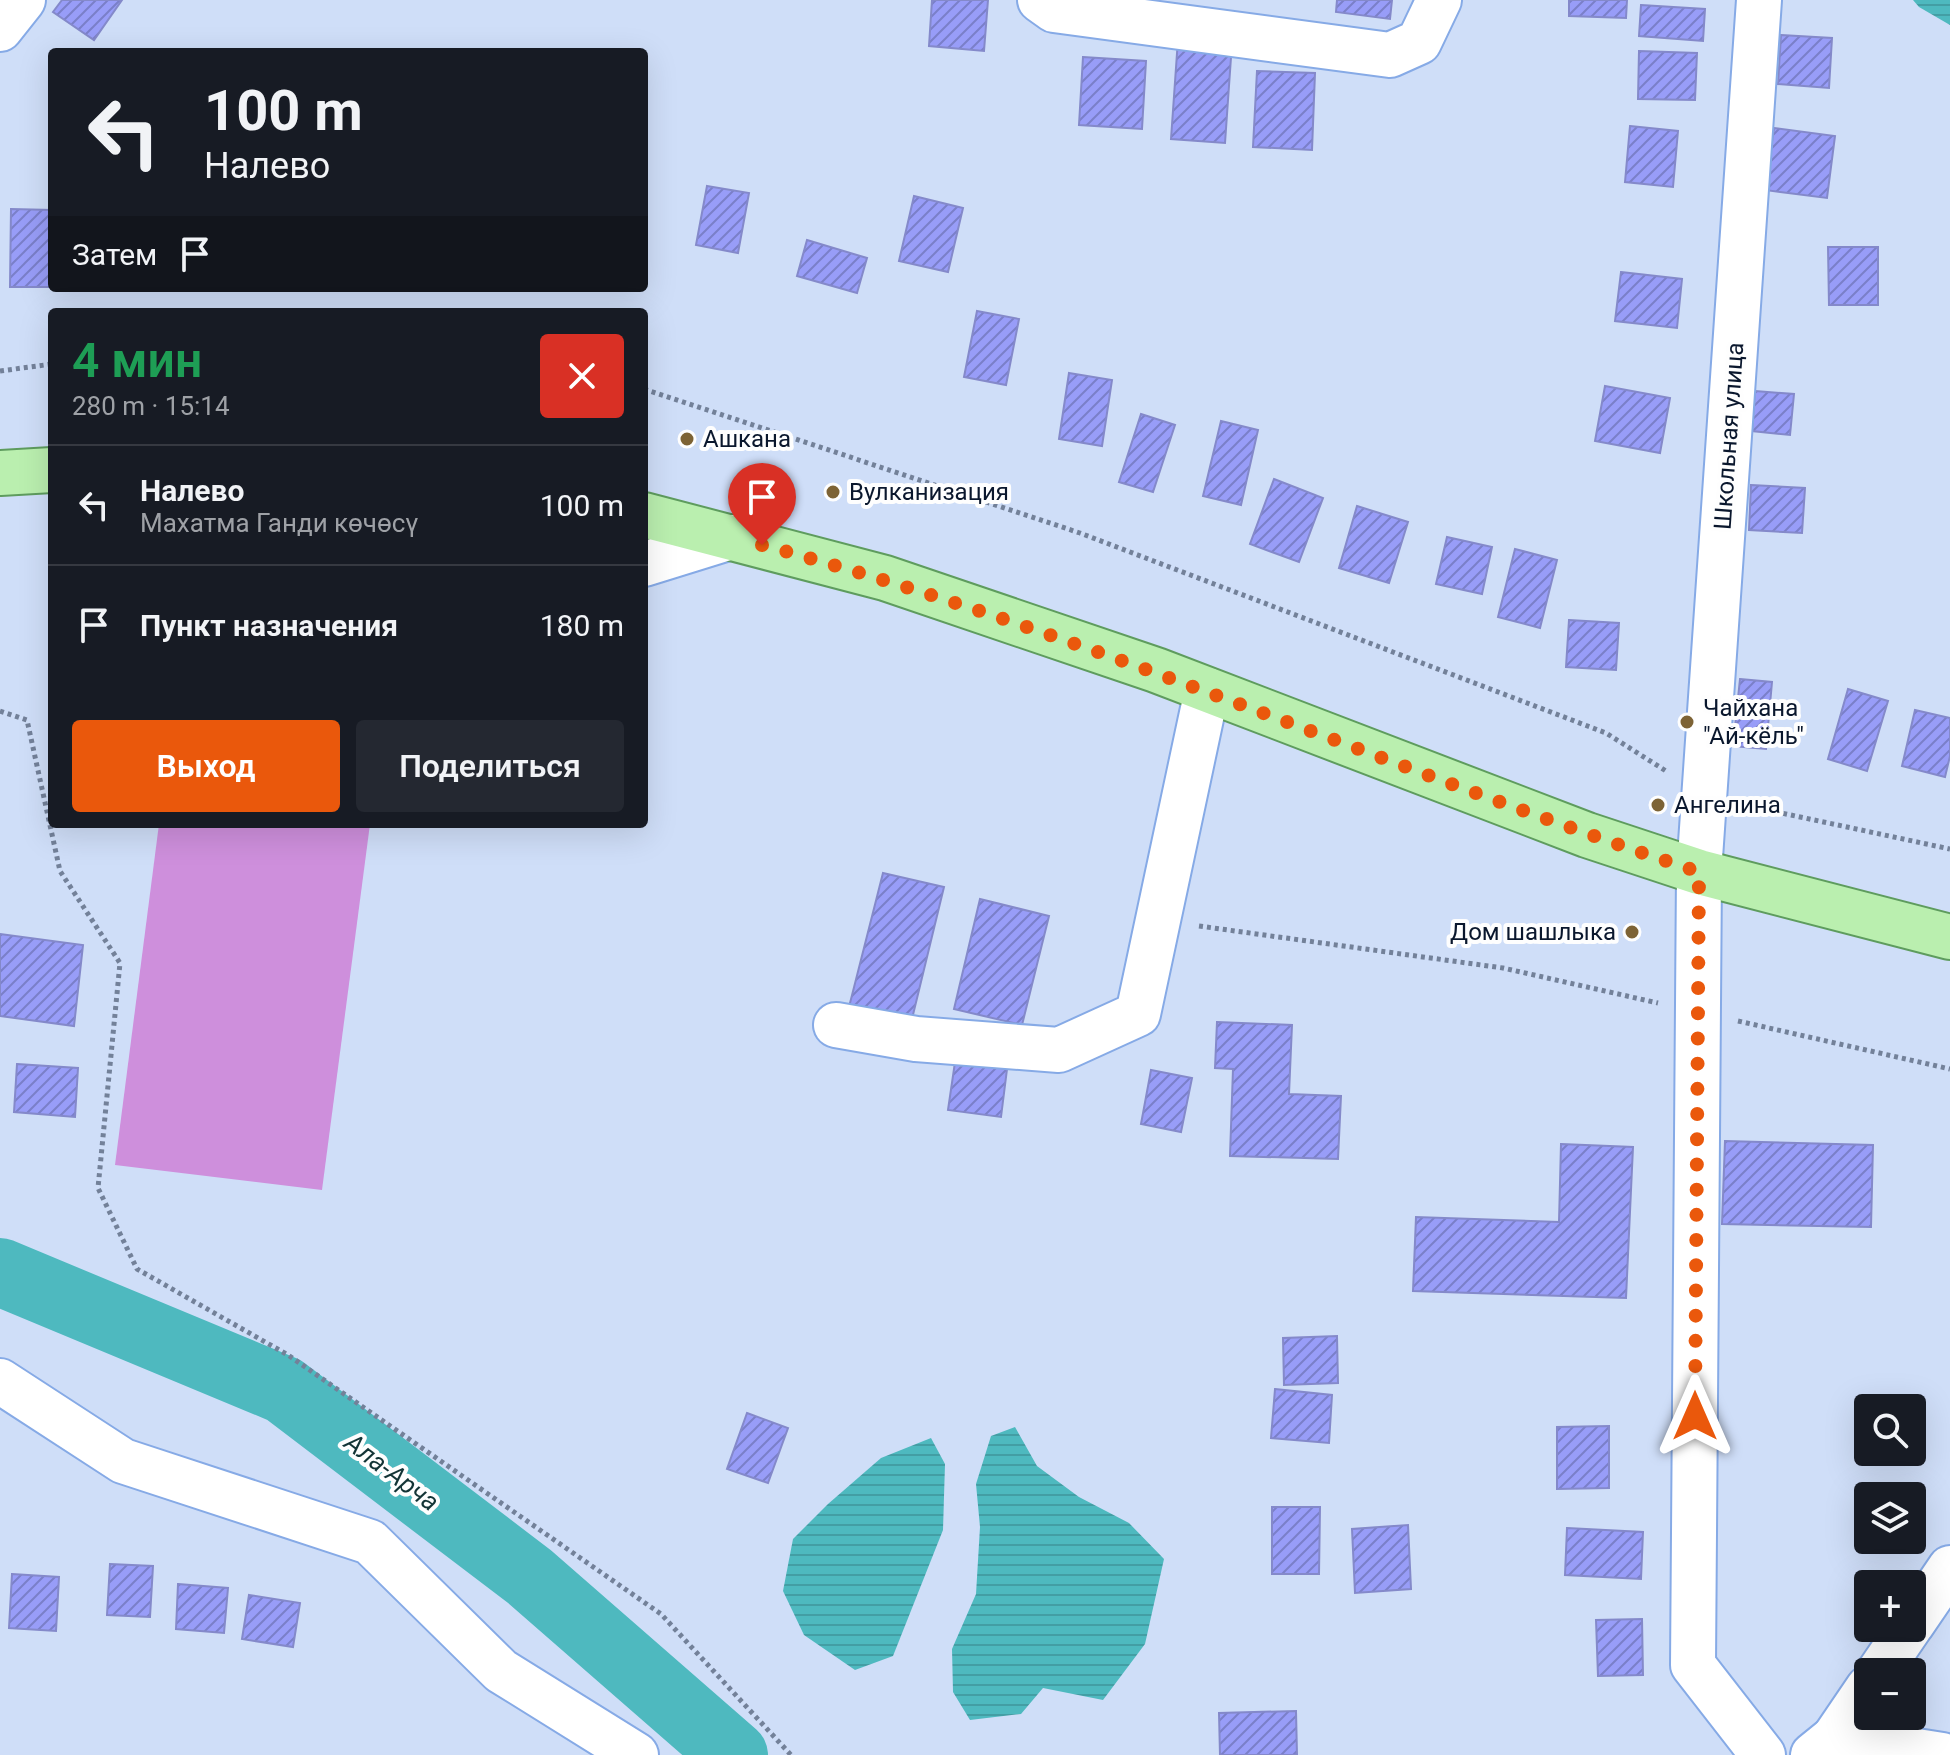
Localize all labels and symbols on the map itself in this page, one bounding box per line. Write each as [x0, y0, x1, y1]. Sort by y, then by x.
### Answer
street label: Школьная улица [1708, 341, 1750, 531]
place label: Ашкана [703, 425, 791, 453]
marker: Ашкана [678, 430, 696, 448]
pin [728, 463, 796, 545]
place label: Вулканизация [849, 478, 1009, 506]
marker: Вулканизация [824, 483, 842, 501]
place label: Чайхана "Ай-кёль" [1703, 694, 1804, 750]
marker: Чайхана "Ай-кёль" [1678, 713, 1696, 731]
place label: Ангелина [1674, 791, 1781, 819]
marker: Ангелина [1649, 796, 1667, 814]
place label: Дом шашлыка [1450, 918, 1616, 946]
marker: Дом шашлыка [1623, 923, 1641, 941]
position arrow [1653, 1374, 1737, 1458]
water label: Ала-Арча [337, 1426, 445, 1517]

